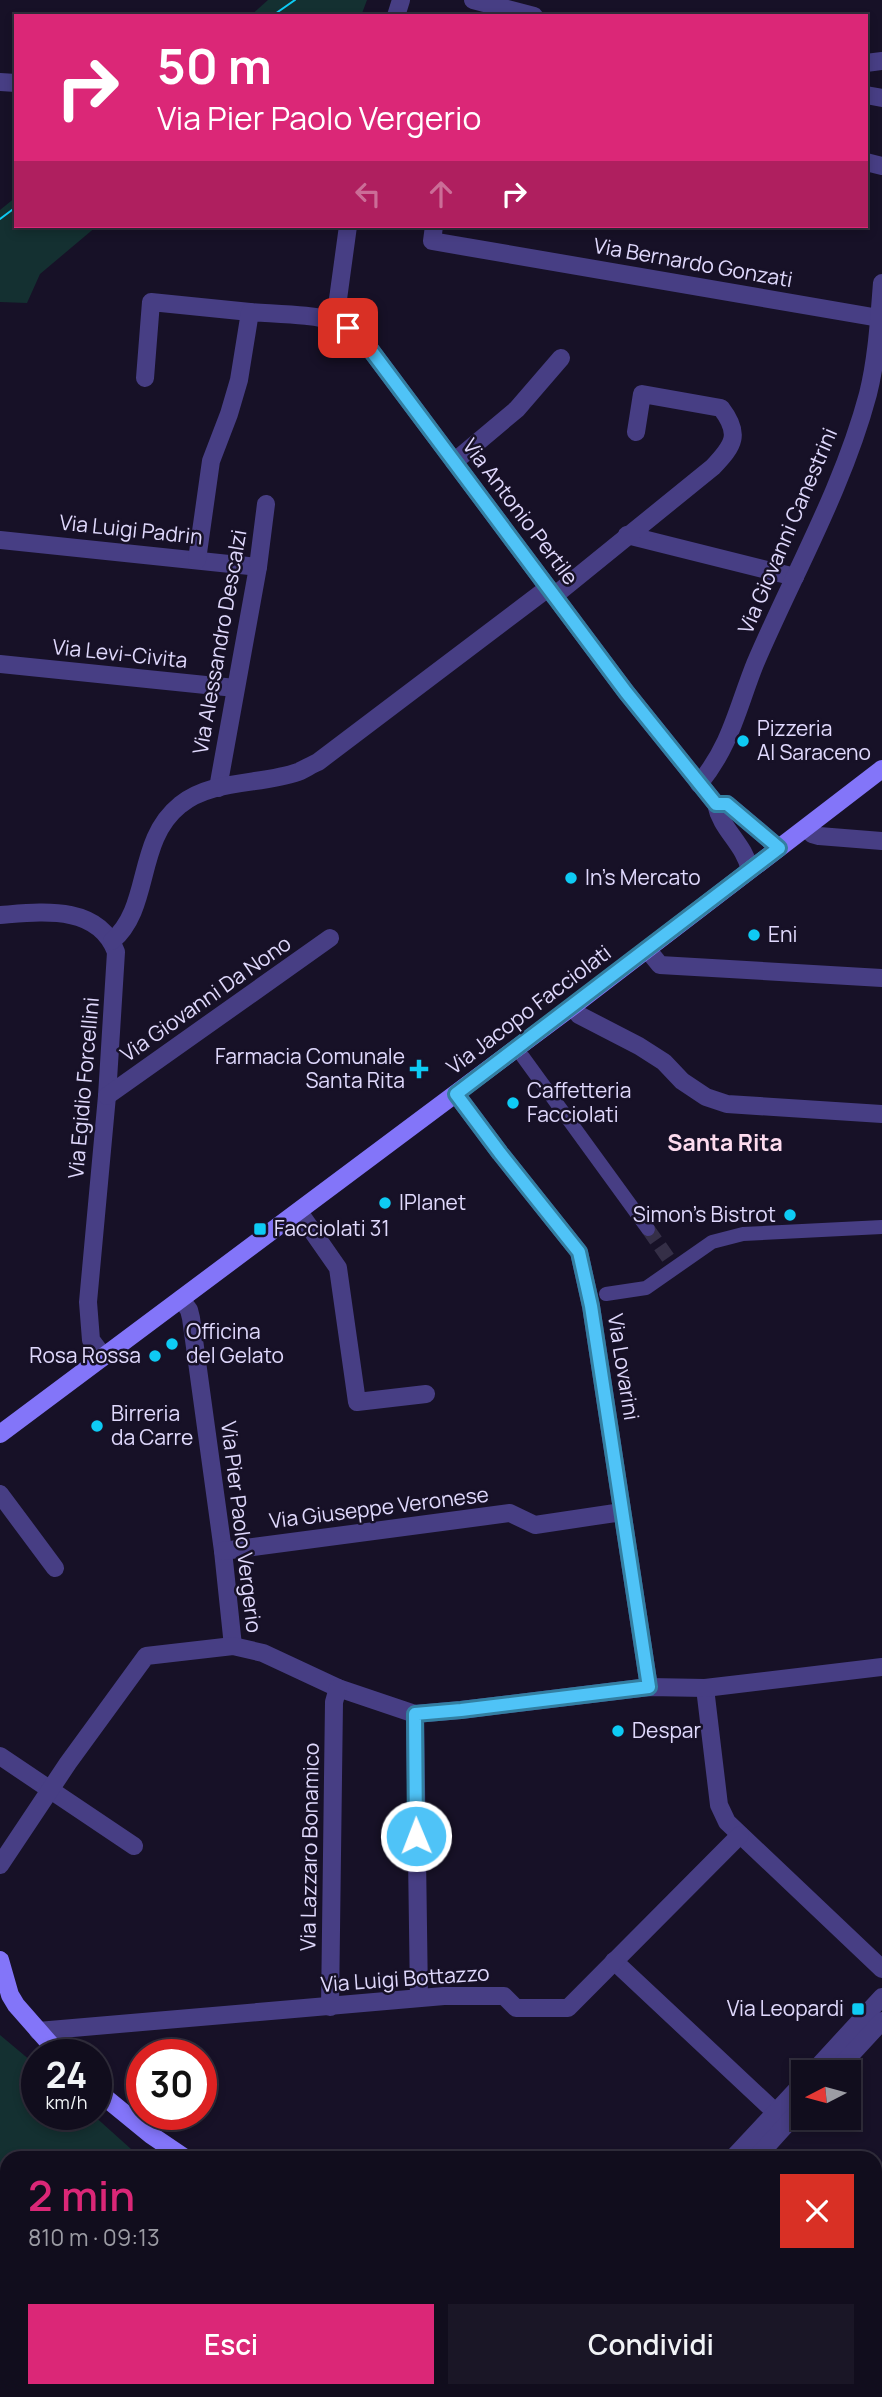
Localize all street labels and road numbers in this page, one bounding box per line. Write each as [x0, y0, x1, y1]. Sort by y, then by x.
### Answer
street label: Via Bernardo Gonzati [592, 231, 795, 293]
street label: Via Giovanni Canestrini [731, 423, 843, 638]
street label: Via Antonio Pertile [457, 433, 585, 590]
street label: Via Luigi Padrin [58, 508, 204, 550]
street label: Via Alessandro Descalzi [185, 527, 253, 756]
street label: Via Levi-Civita [51, 632, 189, 674]
street label: Via Giovanni Da Nono [115, 929, 296, 1068]
street label: Via Jacopo Facciolati [441, 938, 616, 1080]
street label: Via Egidio Forcellini [61, 996, 105, 1180]
street label: Via Lovarini [602, 1312, 646, 1422]
street label: Via Pier Paolo Vergerio [215, 1420, 269, 1634]
street label: Via Giuseppe Veronese [268, 1480, 490, 1534]
street label: Via Lazzaro Bonamico [293, 1742, 325, 1951]
street label: Via Luigi Bottazzo [320, 1958, 490, 1998]

